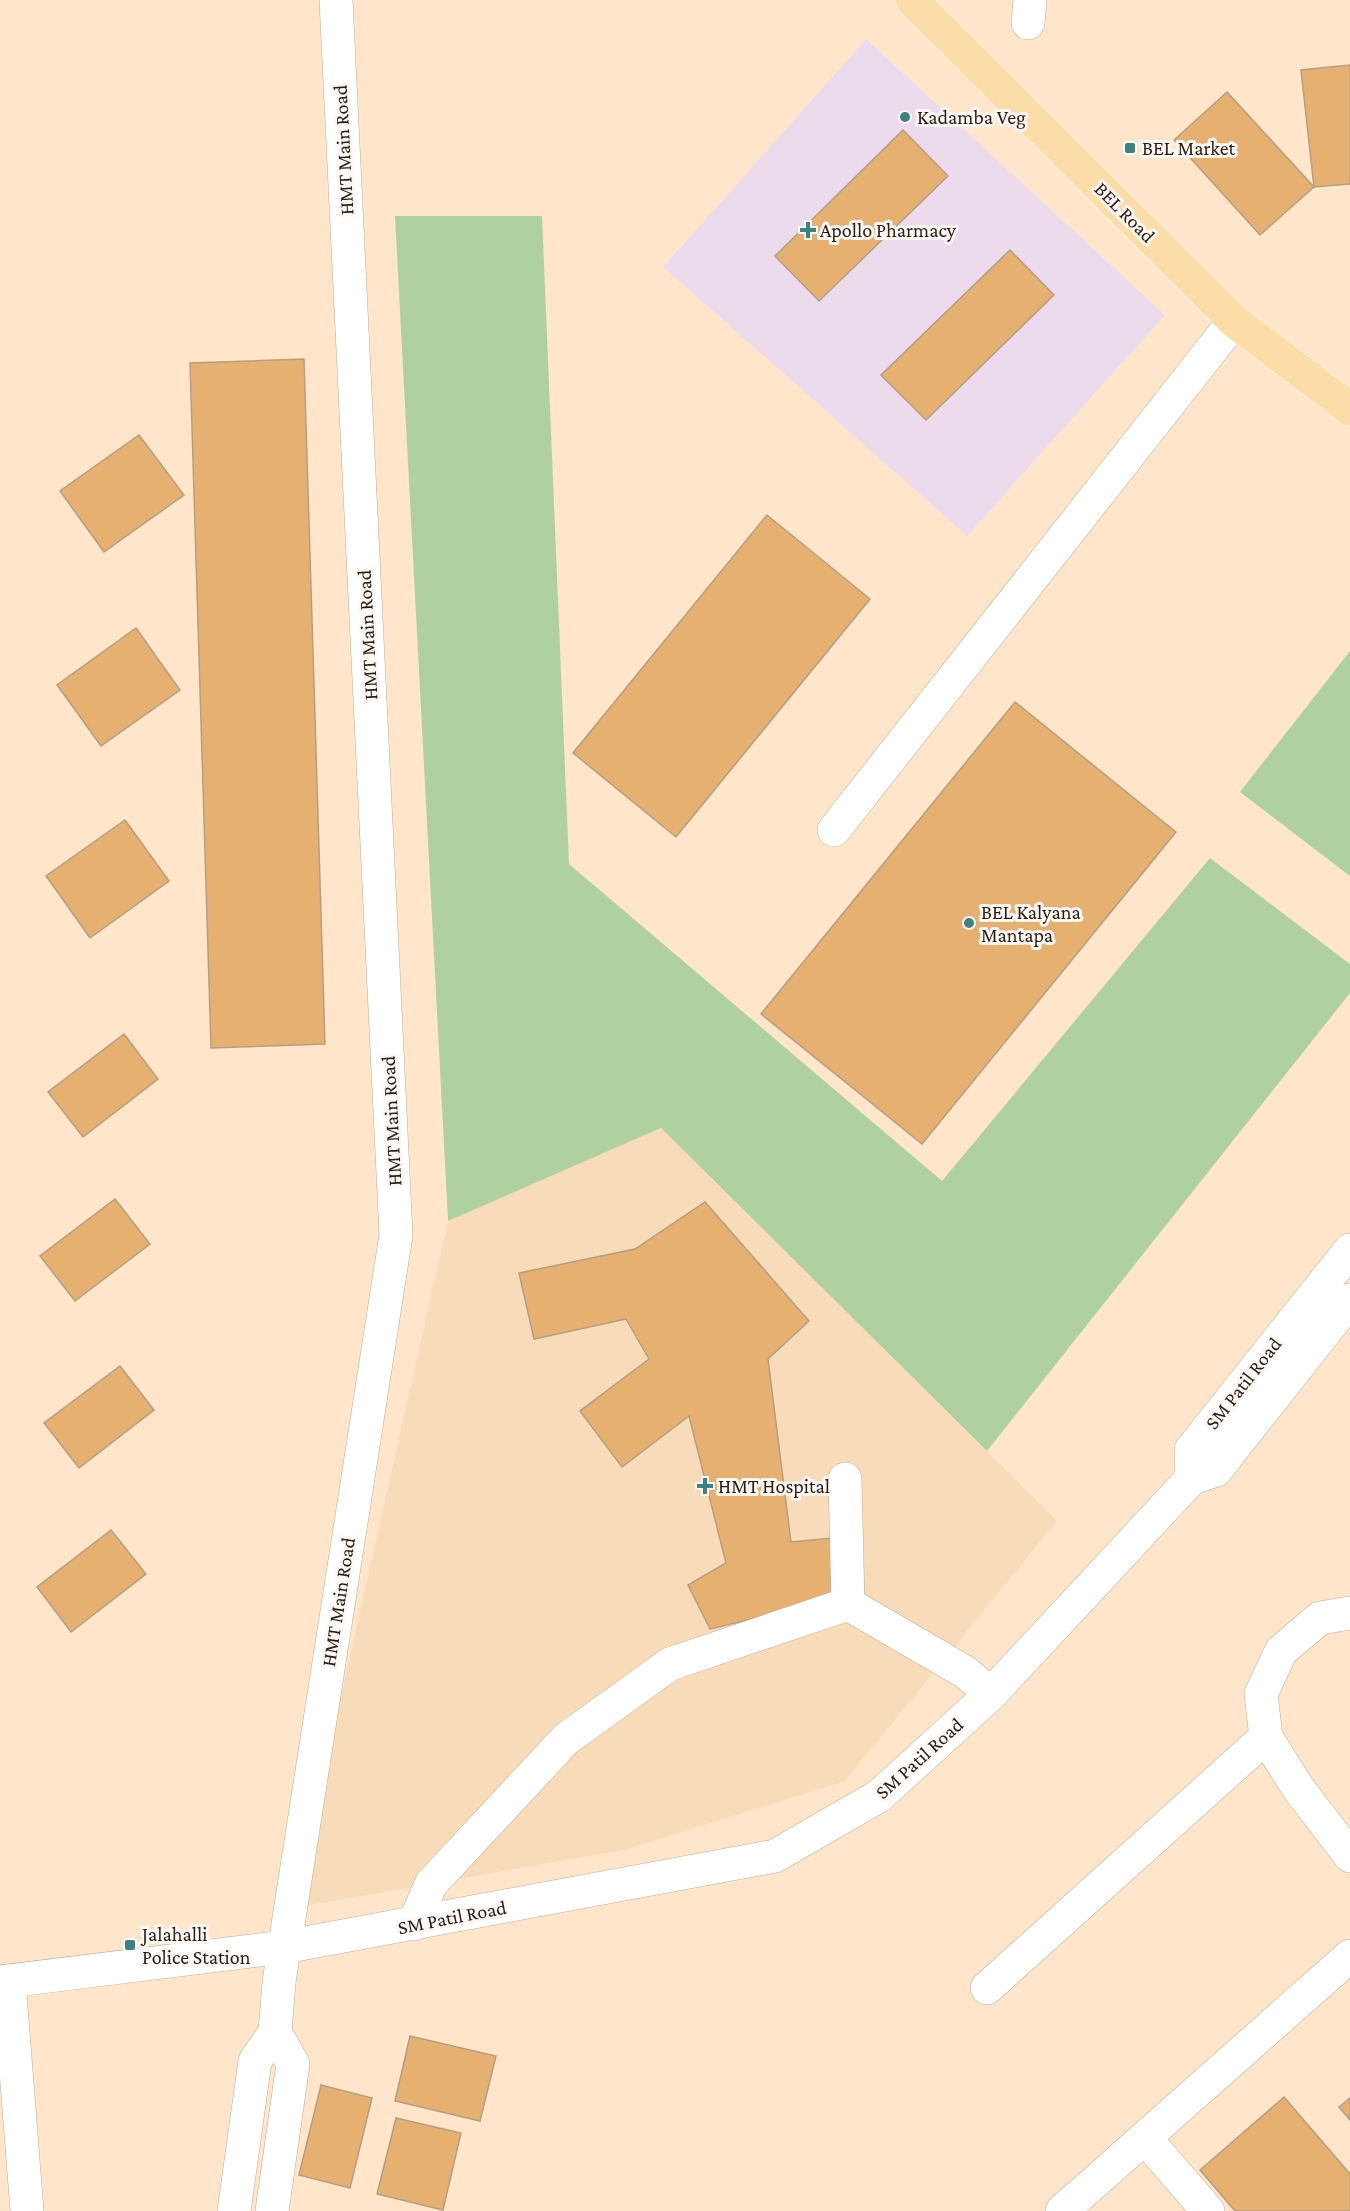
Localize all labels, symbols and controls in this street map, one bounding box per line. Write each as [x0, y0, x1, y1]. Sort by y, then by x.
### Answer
street label: HMT Main Road [329, 84, 357, 216]
place label: Kadamba Veg [917, 106, 1026, 129]
marker: Kadamba Veg [898, 110, 912, 124]
place label: BEL Market [1142, 137, 1236, 159]
marker: BEL Market [1123, 141, 1137, 155]
street label: BEL Road [1090, 177, 1160, 247]
place label: Apollo Pharmacy [820, 219, 957, 242]
marker: Apollo Pharmacy [801, 223, 815, 237]
street label: HMT Main Road [353, 569, 381, 701]
place label: BEL Kalyana Mantapa [981, 901, 1081, 947]
marker: BEL Kalyana Mantapa [962, 916, 976, 930]
street label: HMT Main Road [377, 1055, 405, 1187]
street label: SM Patil Road [1200, 1332, 1286, 1433]
place label: HMT Hospital [718, 1475, 830, 1498]
marker: HMT Hospital [696, 1477, 714, 1495]
street label: HMT Main Road [317, 1535, 359, 1668]
street label: SM Patil Road [871, 1713, 968, 1803]
street label: SM Patil Road [396, 1896, 509, 1938]
place label: Jalahalli Police Station [140, 1923, 251, 1968]
marker: Jalahalli Police Station [123, 1938, 137, 1952]

